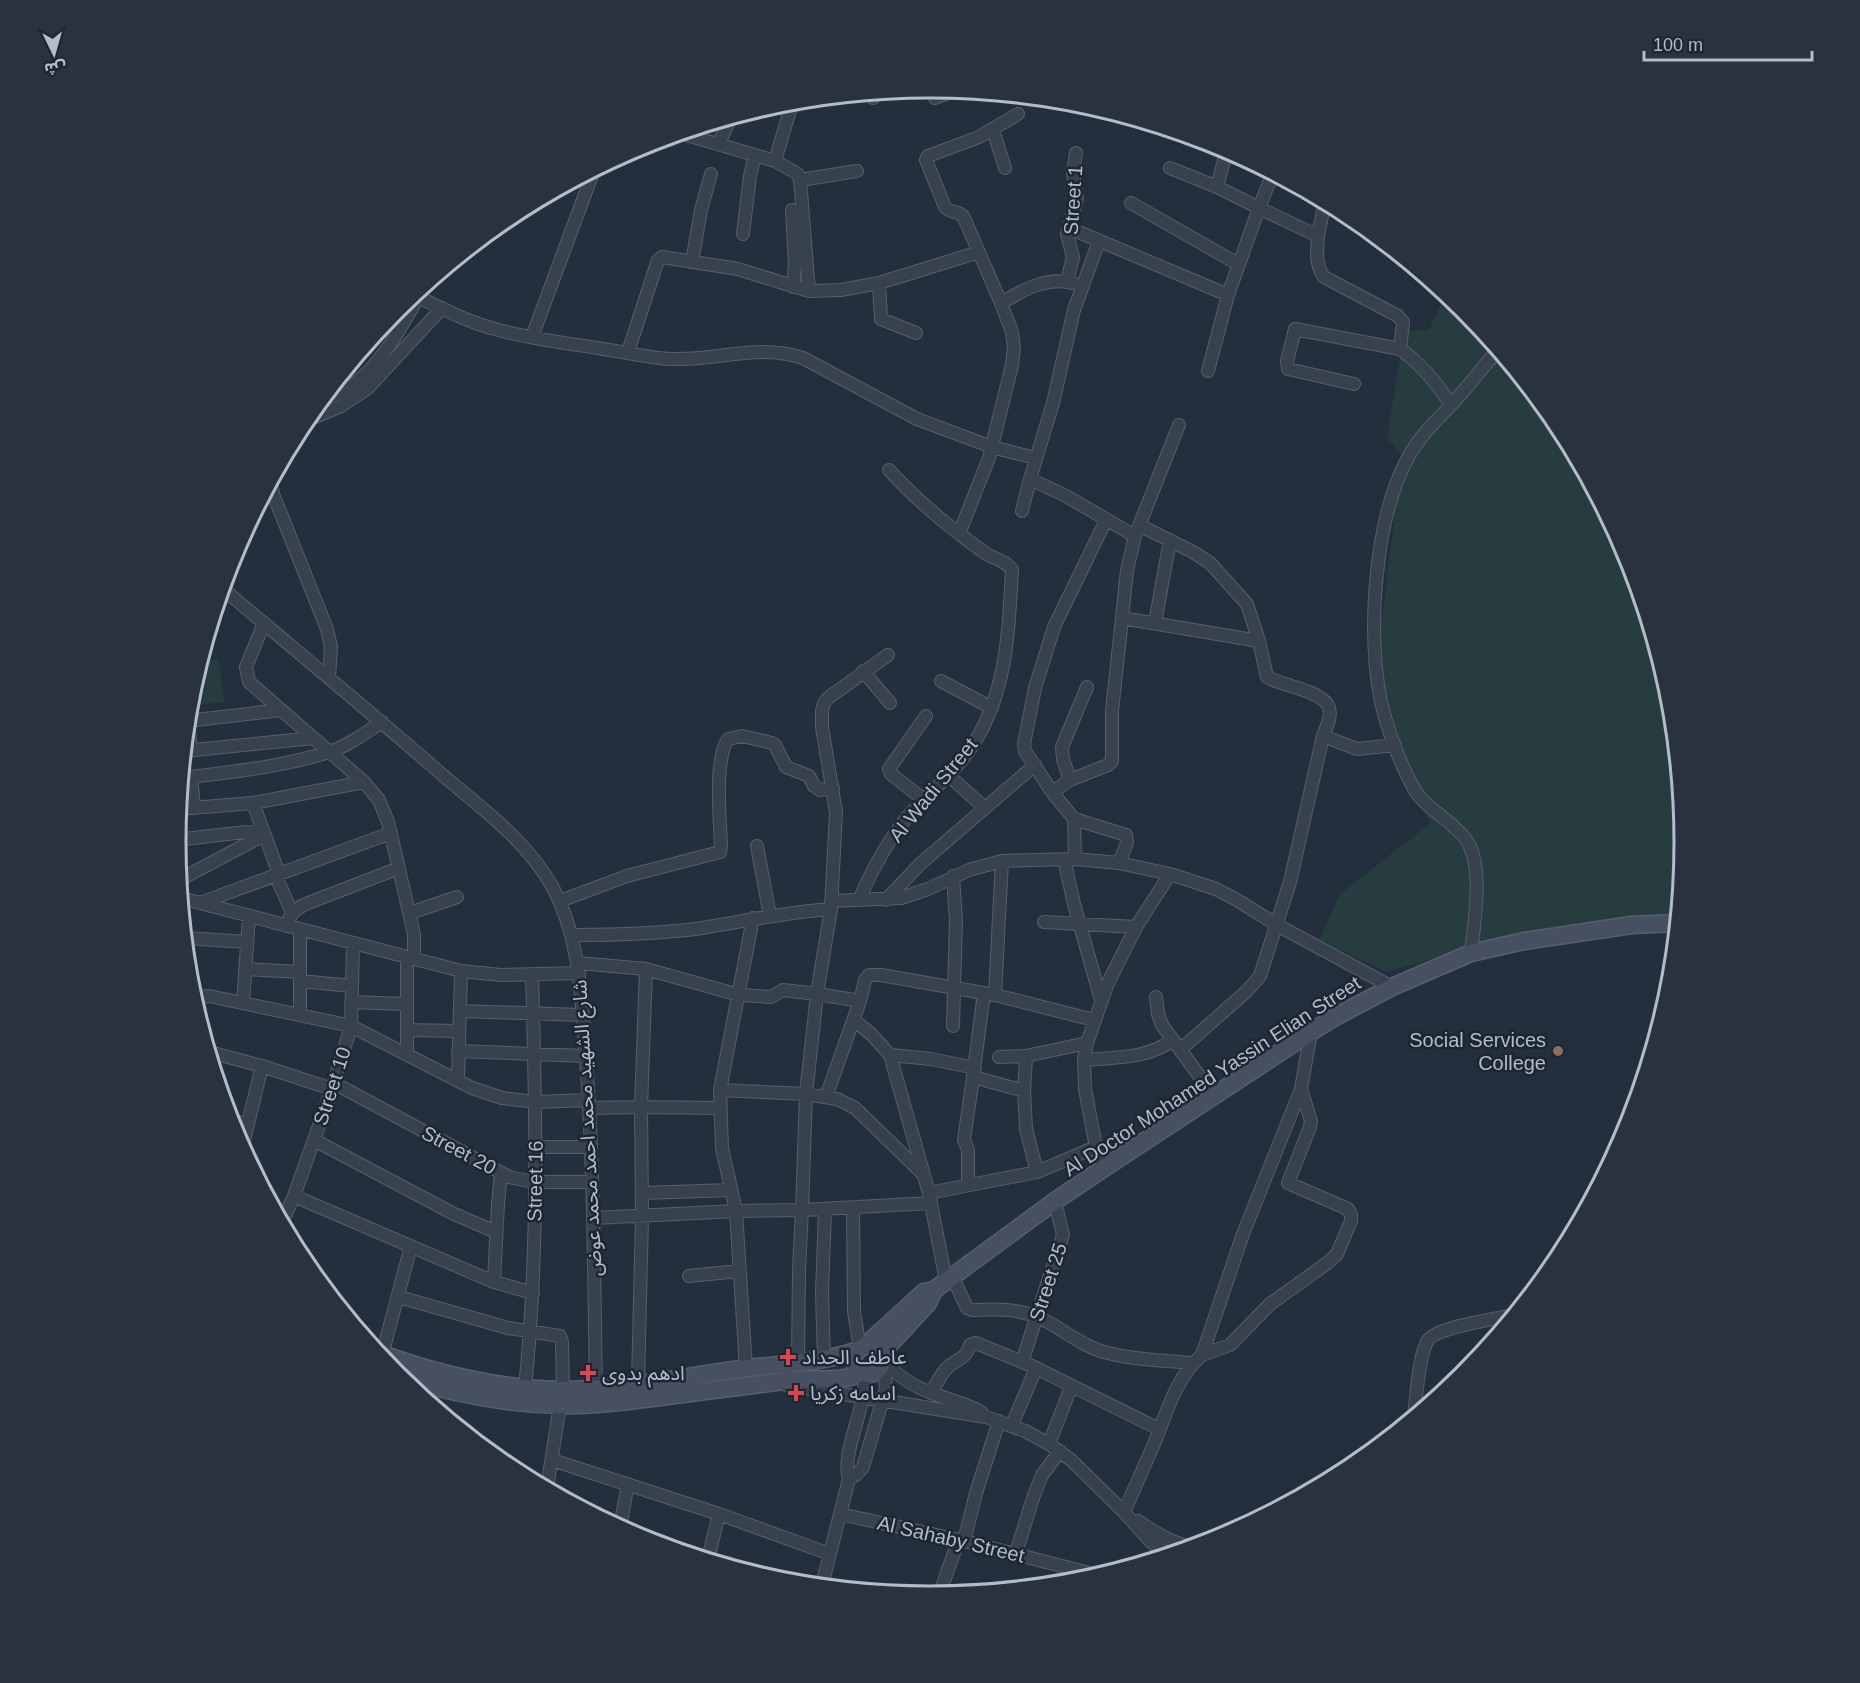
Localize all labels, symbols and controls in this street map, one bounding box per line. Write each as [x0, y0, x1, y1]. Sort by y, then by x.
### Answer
north arrow [24, 24, 84, 84]
scale bar [1644, 24, 1812, 62]
text: 100 m [1653, 35, 1703, 55]
text: ش [43, 58, 67, 78]
street label: Street 1 [1060, 164, 1086, 236]
street label: Al Wadi Street [884, 733, 982, 846]
street label: Al Doctor Mohamed Yassin Elian Street [1059, 971, 1365, 1180]
street label: شارع الشهيد محمد احمد محمد عوض [568, 979, 610, 1277]
place label: Social Services College [1409, 1029, 1546, 1074]
street label: Street 10 [309, 1044, 355, 1128]
marker: Social Services College [1551, 1044, 1565, 1058]
street label: Street 20 [418, 1121, 500, 1179]
street label: Street 16 [523, 1140, 547, 1222]
street label: Street 25 [1025, 1240, 1071, 1324]
place label: عاطف الحداد [802, 1346, 907, 1368]
marker: عاطف الحداد [779, 1348, 797, 1366]
place label: ادهم بدوى [602, 1362, 685, 1388]
marker: ادهم بدوى [579, 1364, 597, 1382]
place label: اسامه زكريا [810, 1382, 896, 1405]
marker: اسامه زكريا [787, 1384, 805, 1402]
street label: Al Sahaby Street [875, 1511, 1027, 1567]

